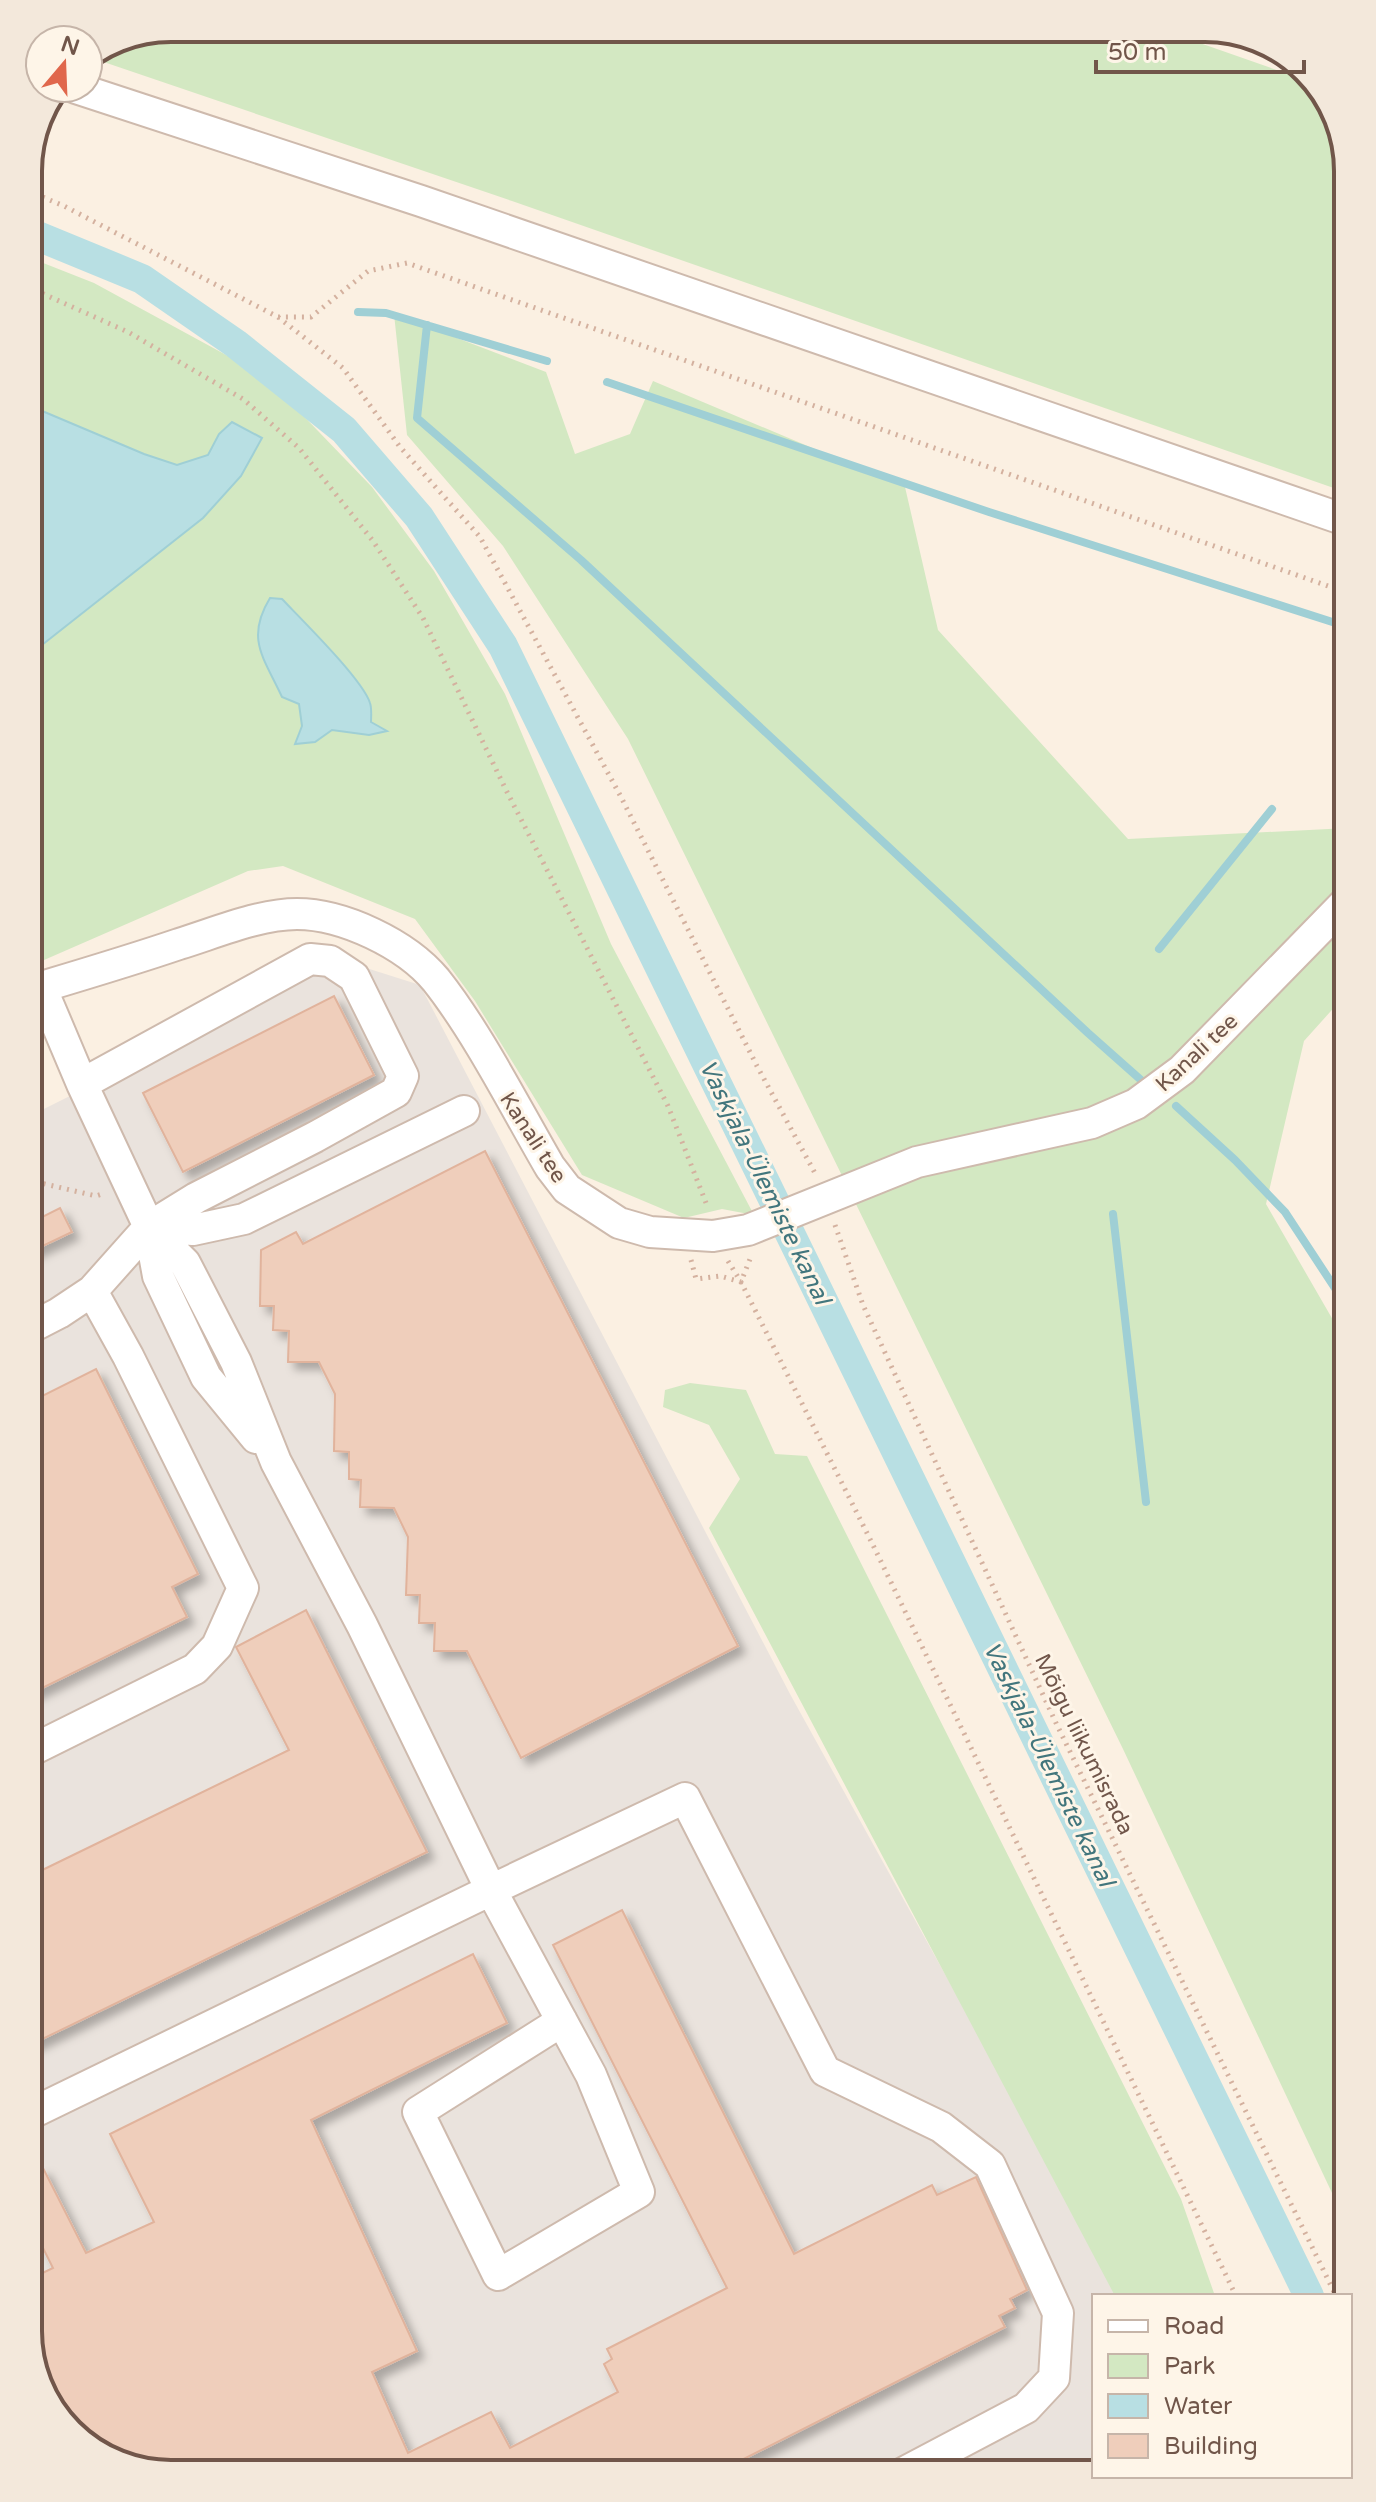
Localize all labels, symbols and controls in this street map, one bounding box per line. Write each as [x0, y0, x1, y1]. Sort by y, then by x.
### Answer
north arrow [24, 24, 104, 104]
scale bar [1096, 24, 1304, 74]
text: N [58, 31, 83, 61]
text: 50 m [1108, 38, 1166, 67]
street label: Kanali tee [1150, 1008, 1243, 1097]
water label: Vaskjala-Ülemiste kanal [693, 1055, 838, 1312]
street label: Kanali tee [494, 1087, 572, 1188]
water label: Vaskjala-Ülemiste kanal [977, 1637, 1122, 1894]
street label: Mõigu liikumisrada [1029, 1650, 1139, 1839]
legend [1092, 2294, 1352, 2478]
text: Road [1164, 2312, 1224, 2341]
text: Park [1164, 2352, 1215, 2381]
text: Water [1164, 2392, 1233, 2421]
text: Building [1164, 2432, 1258, 2461]

